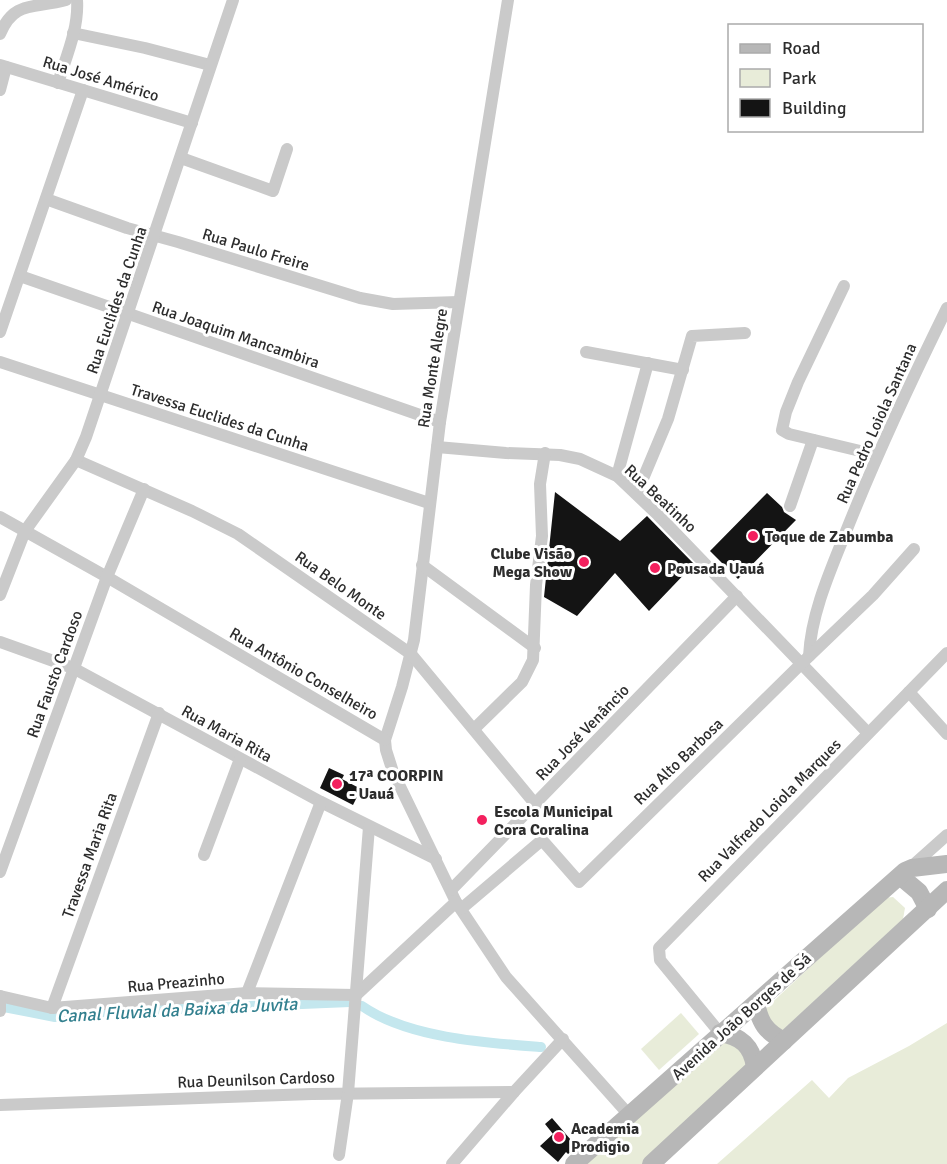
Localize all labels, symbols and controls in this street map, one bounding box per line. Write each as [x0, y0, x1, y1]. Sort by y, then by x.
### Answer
legend [728, 24, 923, 132]
text: Road [782, 37, 821, 59]
street label: Rua José Américo [40, 52, 161, 106]
text: Park [782, 67, 817, 89]
text: Building [782, 97, 846, 119]
street label: Rua Euclides da Cunha [82, 224, 152, 377]
street label: Rua Paulo Freire [200, 224, 312, 276]
street label: Rua Joaquim Mancambira [149, 297, 322, 373]
street label: Rua Monte Alegre [414, 307, 452, 429]
street label: Rua Pedro Loiola Santana [832, 340, 921, 507]
street label: Travessa Euclides da Cunha [128, 380, 311, 456]
street label: Rua Beatinho [620, 460, 700, 537]
place label: Toque de Zabumba [765, 527, 893, 547]
marker: Toque de Zabumba [746, 529, 760, 543]
place label: Clube Visão Mega Show [491, 544, 573, 582]
street label: Rua Belo Monte [291, 547, 390, 625]
marker: Clube Visão Mega Show [577, 555, 591, 569]
place label: Pousada Uauá [667, 559, 764, 579]
marker: Pousada Uauá [648, 561, 662, 575]
street label: Rua Fausto Cardoso [23, 608, 87, 741]
street label: Rua Antônio Conselheiro [226, 623, 381, 725]
street label: Rua José Venâncio [532, 680, 634, 785]
street label: Rua Maria Rita [178, 701, 275, 767]
street label: Rua Alto Barbosa [630, 714, 728, 809]
street label: Rua Valfredo Loiola Marques [694, 735, 846, 887]
place label: 17ª COORPIN - Uauá [349, 766, 444, 804]
marker: 17ª COORPIN - Uauá [330, 777, 344, 791]
street label: Travessa Maria Rita [58, 790, 122, 921]
place label: Escola Municipal Cora Coralina [494, 802, 613, 840]
marker: Escola Municipal Cora Coralina [475, 813, 489, 827]
street label: Avenida João Borges de Sá [668, 949, 816, 1085]
street label: Rua Preazinho [127, 969, 225, 997]
water label: Canal Fluvial da Baixa da Juvita [56, 993, 299, 1027]
street label: Rua Deunilson Cardoso [177, 1067, 335, 1093]
place label: Academia Prodigio [571, 1119, 639, 1157]
marker: Academia Prodigio [552, 1130, 566, 1144]

